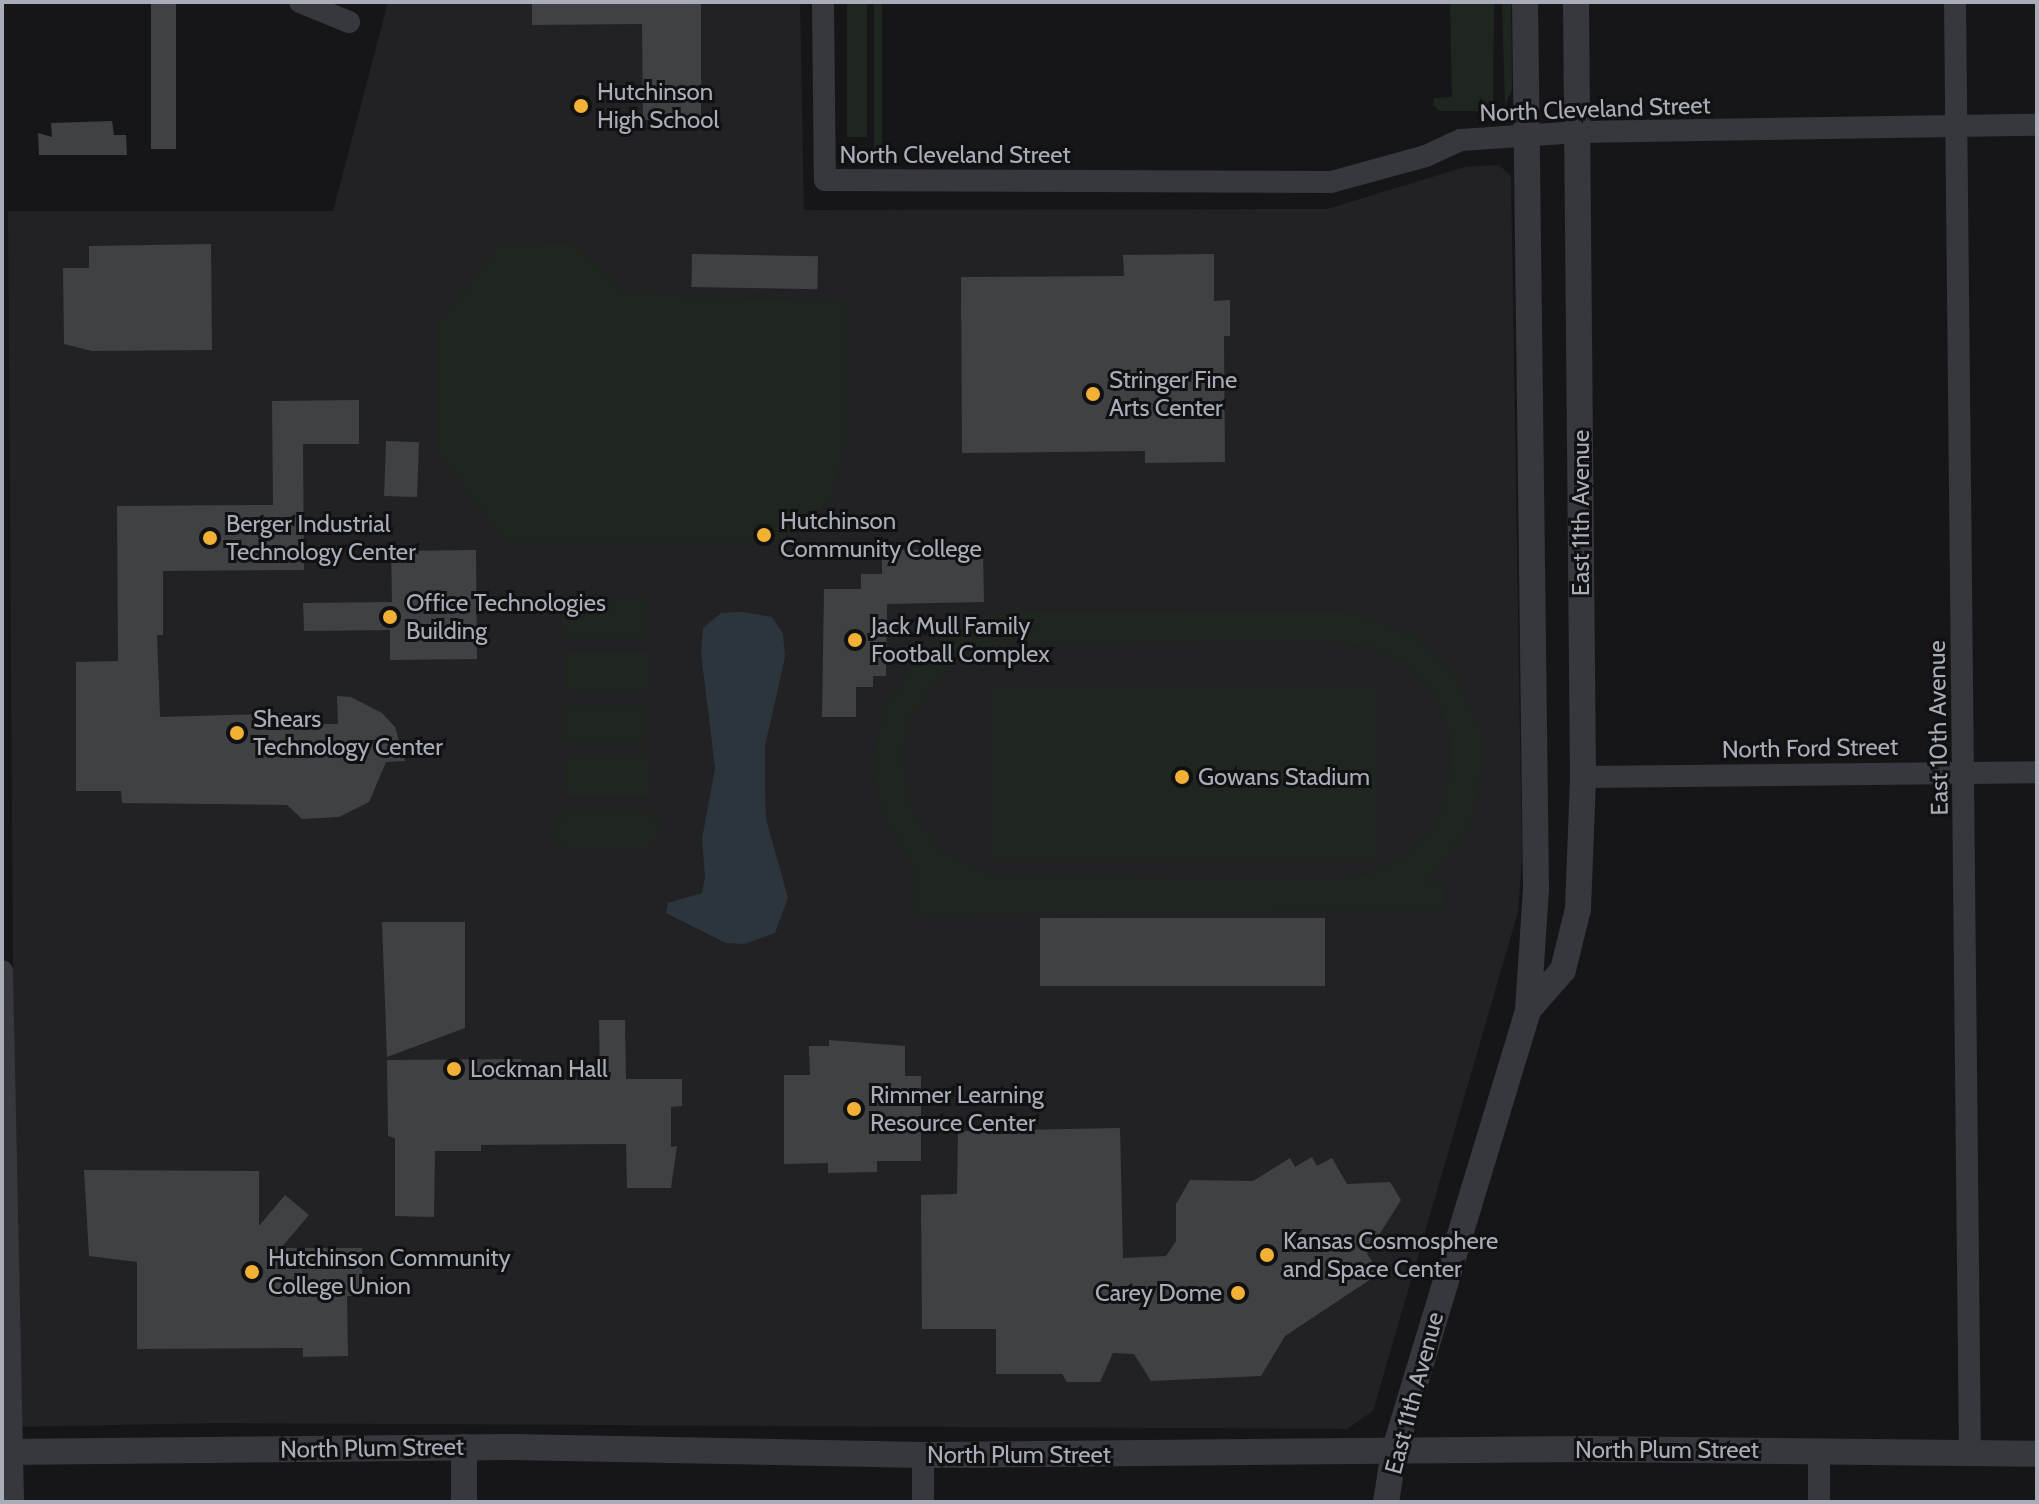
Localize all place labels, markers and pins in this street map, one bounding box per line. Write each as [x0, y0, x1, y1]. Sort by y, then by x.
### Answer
place label: Hutchinson High School [597, 78, 719, 134]
marker: Hutchinson High School [572, 97, 590, 115]
place label: Stringer Fine Arts Center [1109, 366, 1237, 422]
marker: Stringer Fine Arts Center [1084, 385, 1102, 403]
place label: Hutchinson Community College [780, 507, 982, 563]
place label: Berger Industrial Technology Center [226, 510, 416, 566]
marker: Hutchinson Community College [755, 526, 773, 544]
marker: Berger Industrial Technology Center [201, 529, 219, 547]
place label: Office Technologies Building [406, 589, 606, 645]
marker: Office Technologies Building [381, 608, 399, 626]
place label: Jack Mull Family Football Complex [871, 612, 1050, 668]
marker: Jack Mull Family Football Complex [846, 631, 864, 649]
place label: Shears Technology Center [253, 705, 443, 761]
marker: Shears Technology Center [228, 724, 246, 742]
place label: Gowans Stadium [1198, 763, 1370, 791]
marker: Gowans Stadium [1173, 768, 1191, 786]
place label: Lockman Hall [470, 1055, 608, 1083]
marker: Lockman Hall [445, 1060, 463, 1078]
place label: Rimmer Learning Resource Center [870, 1081, 1044, 1137]
marker: Rimmer Learning Resource Center [845, 1100, 863, 1118]
place label: Kansas Cosmosphere and Space Center [1283, 1227, 1498, 1283]
place label: Hutchinson Community College Union [268, 1244, 511, 1300]
marker: Kansas Cosmosphere and Space Center [1258, 1246, 1276, 1264]
marker: Hutchinson Community College Union [243, 1263, 261, 1281]
place label: Carey Dome [1095, 1279, 1222, 1307]
marker: Carey Dome [1229, 1284, 1247, 1302]

